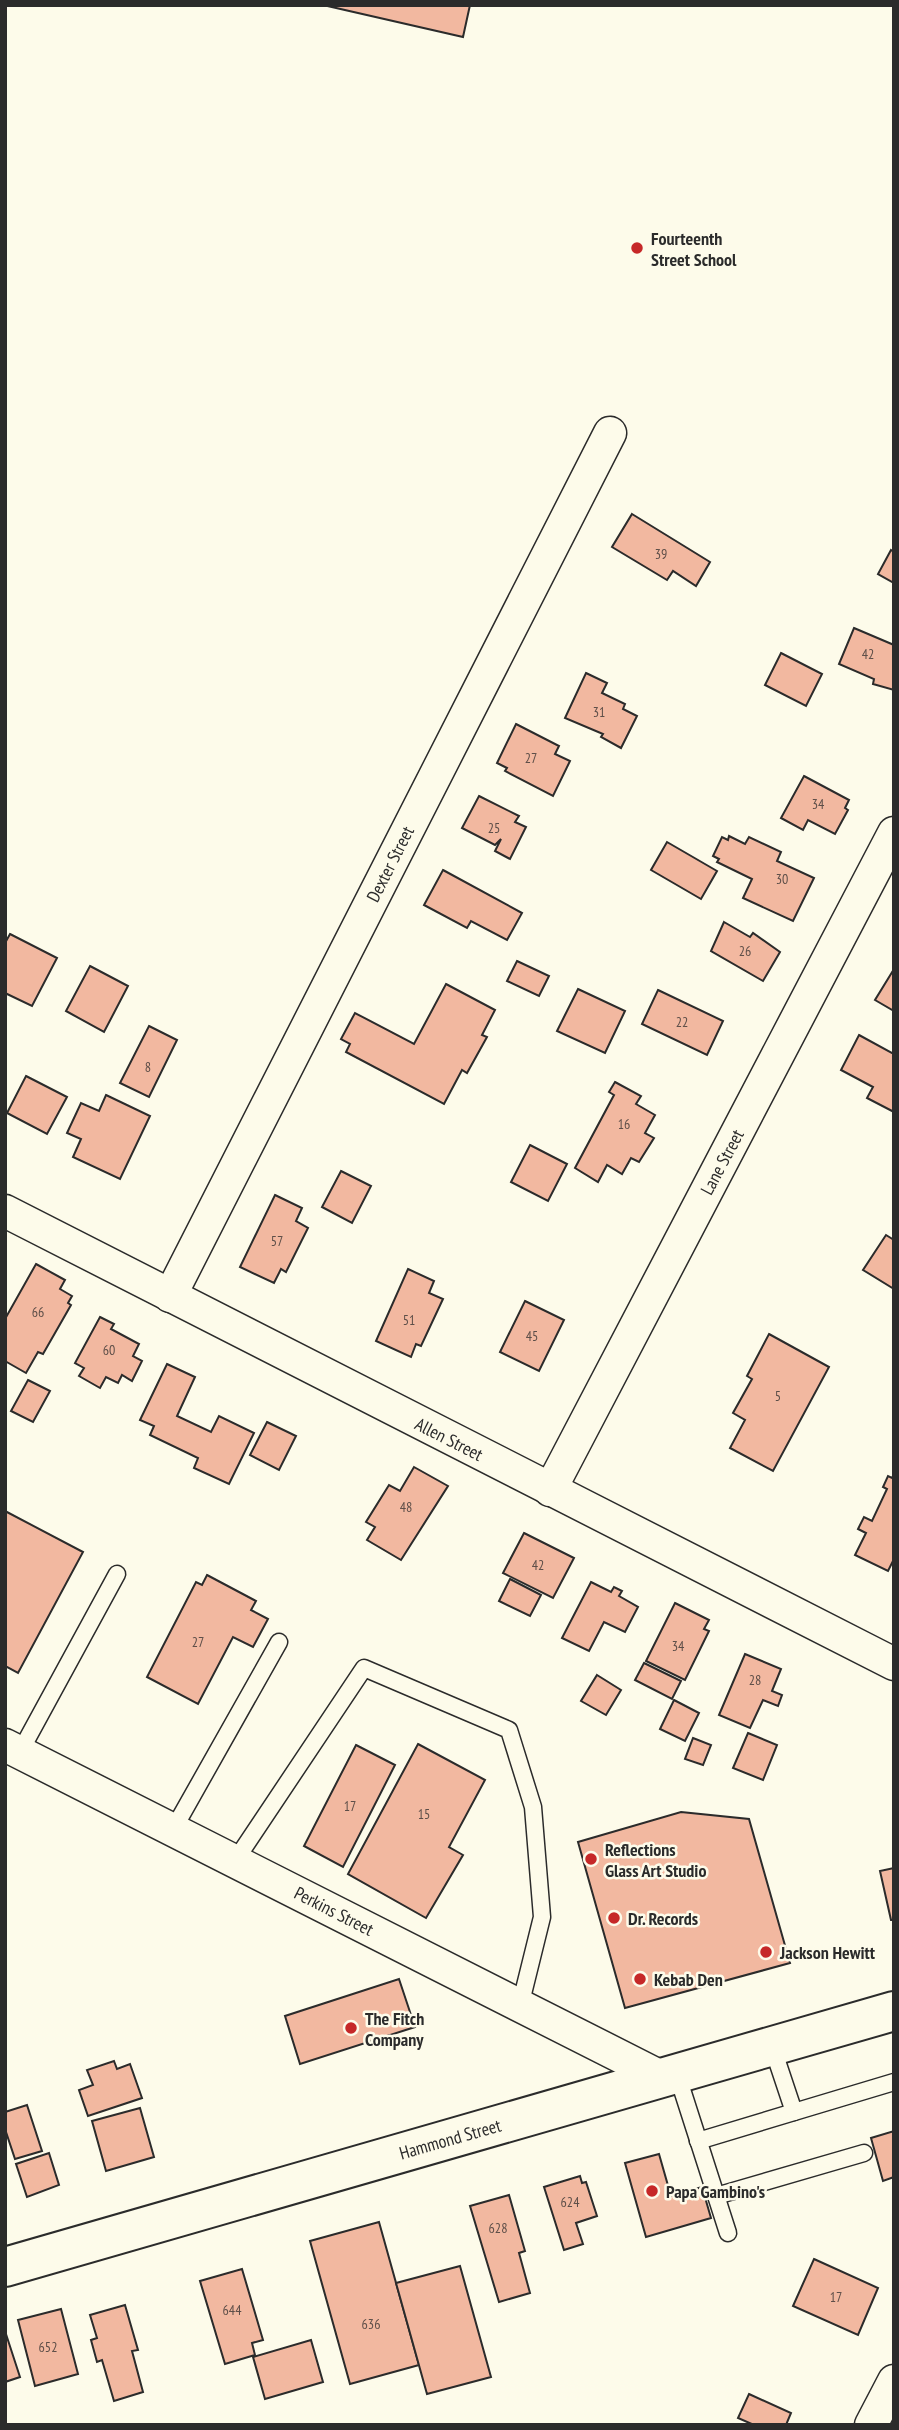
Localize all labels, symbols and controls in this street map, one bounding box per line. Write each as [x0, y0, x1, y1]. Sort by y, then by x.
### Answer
place label: Fourteenth Street School [651, 227, 737, 271]
marker: Fourteenth Street School [629, 240, 645, 256]
house number: 39 [655, 545, 667, 563]
house number: 42 [862, 645, 874, 663]
house number: 31 [593, 703, 605, 721]
house number: 27 [525, 749, 537, 767]
house number: 34 [812, 795, 825, 813]
house number: 25 [488, 819, 500, 837]
street label: Dexter Street [361, 822, 419, 906]
house number: 30 [776, 870, 788, 888]
house number: 26 [739, 942, 751, 960]
house number: 22 [676, 1013, 688, 1031]
house number: 8 [145, 1058, 151, 1076]
house number: 16 [618, 1115, 630, 1133]
street label: Lane Street [695, 1125, 749, 1199]
house number: 57 [271, 1232, 283, 1250]
house number: 66 [32, 1303, 44, 1321]
house number: 51 [403, 1311, 415, 1329]
house number: 45 [526, 1327, 538, 1345]
house number: 60 [103, 1341, 115, 1359]
house number: 5 [775, 1387, 781, 1405]
street label: Allen Street [411, 1412, 487, 1466]
house number: 48 [400, 1498, 412, 1516]
house number: 42 [532, 1556, 544, 1574]
house number: 27 [192, 1633, 204, 1651]
house number: 34 [672, 1637, 685, 1655]
house number: 28 [749, 1671, 761, 1689]
house number: 17 [344, 1797, 356, 1815]
house number: 15 [418, 1805, 430, 1823]
place label: Reflections Glass Art Studio [605, 1838, 706, 1882]
marker: Reflections Glass Art Studio [583, 1851, 599, 1867]
street label: Perkins Street [291, 1881, 378, 1941]
place label: Dr. Records [628, 1907, 698, 1930]
marker: Dr. Records [606, 1910, 622, 1926]
place label: Jackson Hewitt [779, 1941, 876, 1964]
marker: Jackson Hewitt [758, 1944, 774, 1960]
place label: Kebab Den [654, 1968, 723, 1991]
marker: Kebab Den [632, 1971, 648, 1987]
place label: The Fitch Company [365, 2007, 424, 2051]
marker: The Fitch Company [343, 2020, 359, 2036]
street label: Hammond Street [396, 2113, 504, 2165]
place label: Papa Gambino's [666, 2180, 765, 2203]
marker: Papa Gambino's [644, 2183, 660, 2199]
house number: 624 [561, 2193, 580, 2211]
house number: 628 [489, 2219, 507, 2237]
house number: 17 [830, 2288, 842, 2306]
house number: 644 [223, 2301, 242, 2319]
house number: 636 [362, 2315, 380, 2333]
house number: 652 [39, 2338, 57, 2356]

